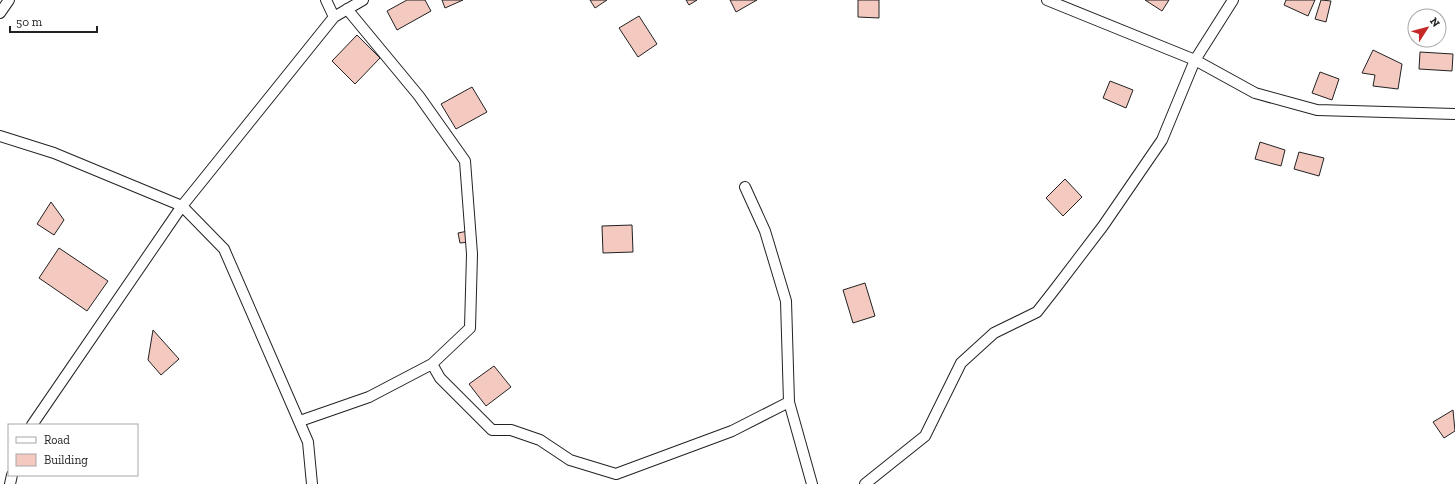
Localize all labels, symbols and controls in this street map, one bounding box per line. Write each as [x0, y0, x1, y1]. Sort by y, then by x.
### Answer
scale bar [10, 8, 97, 34]
north arrow [1407, 8, 1447, 48]
text: 50 m [16, 15, 43, 29]
text: N [1427, 15, 1443, 30]
legend [8, 424, 138, 476]
text: Road [44, 433, 70, 447]
text: Building [44, 453, 88, 467]

